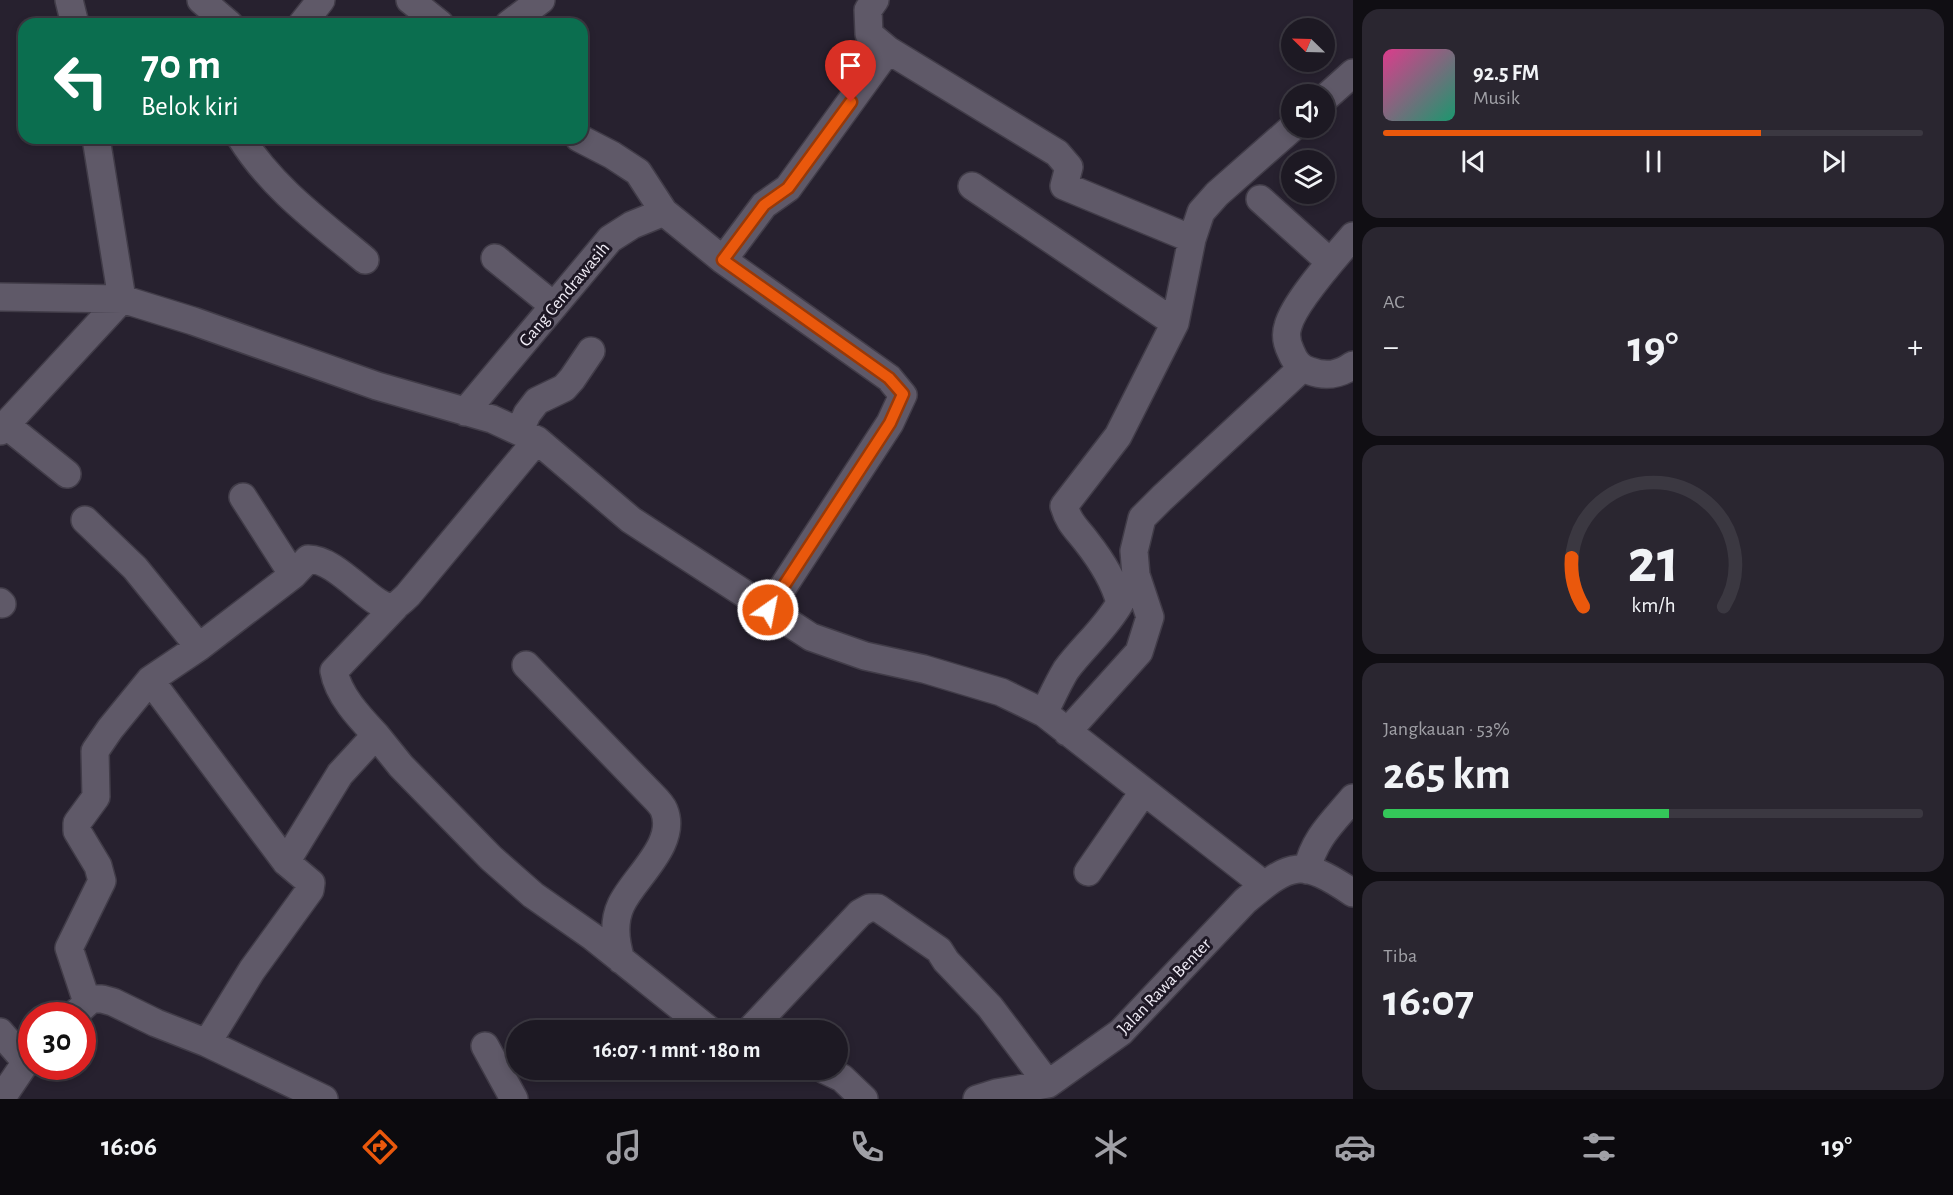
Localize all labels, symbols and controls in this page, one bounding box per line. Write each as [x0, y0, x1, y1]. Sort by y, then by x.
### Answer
north arrow [1281, 18, 1335, 72]
map controls [1281, 18, 1335, 204]
pin [825, 40, 876, 102]
icon: left [42, 42, 120, 120]
text: 70 m [141, 44, 221, 86]
icon: arrive [834, 49, 867, 82]
text: 92.5 FM [1473, 62, 1539, 84]
button: sound [1281, 84, 1335, 138]
text: Musik [1473, 88, 1520, 108]
text: Belok kiri [141, 93, 238, 120]
icon: previous [1457, 145, 1490, 178]
icon: pause [1637, 145, 1670, 178]
icon: next [1817, 145, 1850, 178]
button: layers [1281, 150, 1335, 204]
street label: Gang Cendrawasih [516, 239, 613, 350]
text: AC [1383, 292, 1405, 312]
text: 19° [1627, 325, 1679, 370]
text: − [1383, 331, 1399, 364]
text: + [1907, 331, 1923, 364]
text: 21 [1627, 531, 1679, 593]
position arrow [736, 578, 800, 642]
text: km/h [1631, 595, 1675, 616]
text: Jangkauan · 53% [1383, 719, 1510, 739]
text: 265 km [1383, 752, 1511, 797]
street label: Jalan Rawa Benter [1115, 935, 1215, 1038]
text: Tiba [1383, 946, 1417, 966]
text: 16:07 [1383, 979, 1474, 1024]
speed limit sign: 30 [18, 1002, 96, 1080]
text: 16:07 · 1 mnt · 180 m [593, 1039, 761, 1061]
icon: directions [359, 1126, 401, 1168]
icon: music [603, 1126, 645, 1168]
icon: phone [846, 1126, 888, 1168]
icon: climate [1090, 1126, 1132, 1168]
icon: car [1334, 1126, 1376, 1168]
icon: filters [1578, 1126, 1620, 1168]
text: 16:06 [101, 1133, 157, 1160]
text: 19° [1821, 1133, 1852, 1160]

